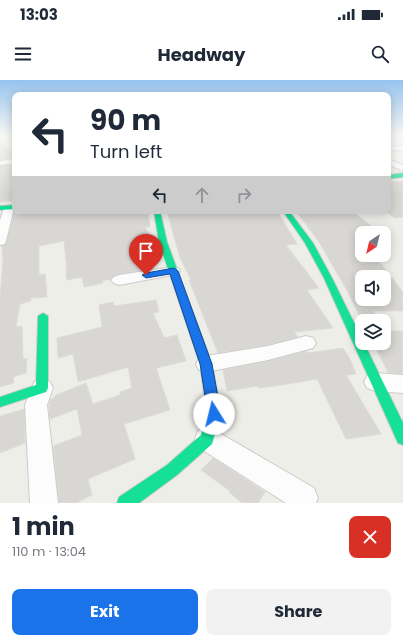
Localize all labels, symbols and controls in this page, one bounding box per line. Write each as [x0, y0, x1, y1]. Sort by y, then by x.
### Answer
text: 13:03 [20, 4, 58, 25]
text: Headway [158, 42, 245, 67]
icon: menu [12, 43, 34, 65]
icon: search [369, 43, 391, 65]
text: 90 m [90, 101, 161, 140]
icon: left [24, 108, 76, 160]
text: Turn left [90, 139, 162, 164]
icon: left [149, 184, 171, 206]
icon: ahead [191, 184, 213, 206]
icon: right [233, 184, 255, 206]
north arrow [355, 226, 391, 262]
map controls [355, 226, 391, 350]
pin [129, 234, 163, 275]
icon: arrive [135, 240, 157, 262]
button: sound [355, 270, 391, 306]
button: layers [355, 314, 391, 350]
position arrow [193, 393, 235, 435]
text: 1 min [12, 510, 75, 543]
button: close [349, 516, 391, 558]
text: 110 m · 13:04 [12, 542, 86, 561]
button: Exit [12, 589, 198, 635]
button: Share [206, 589, 391, 635]

